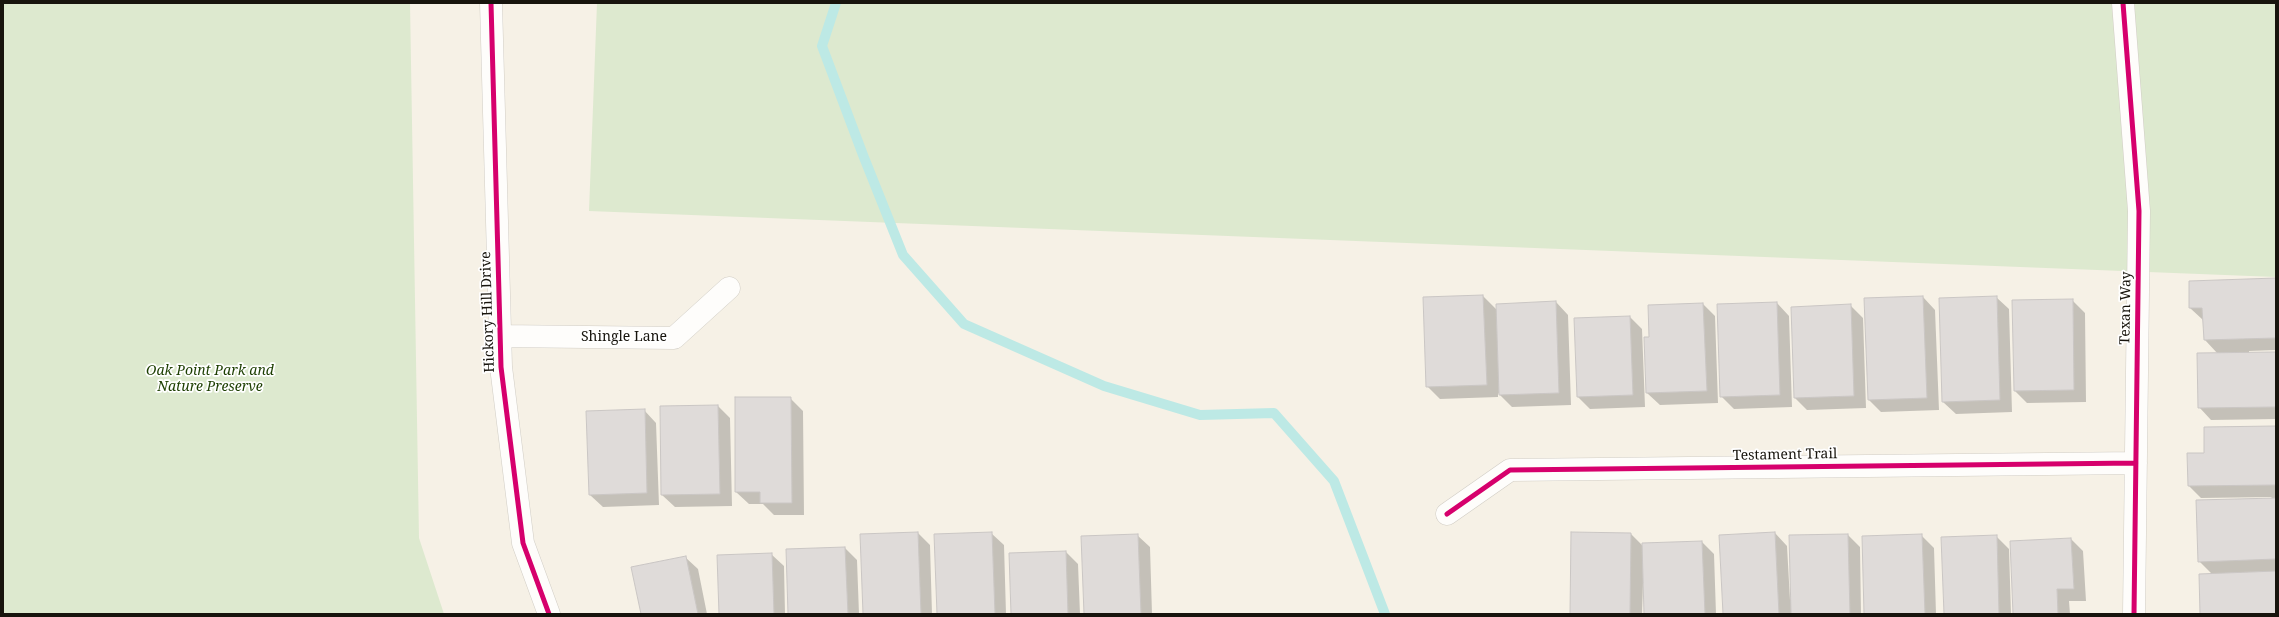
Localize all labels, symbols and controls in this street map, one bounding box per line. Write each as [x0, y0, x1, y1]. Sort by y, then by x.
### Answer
street label: Hickory Hill Drive [477, 251, 499, 373]
street label: Texan Way [2117, 271, 2135, 345]
street label: Shingle Lane [581, 329, 667, 345]
park label: Oak Point Park and Nature Preserve [146, 363, 274, 396]
street label: Testament Trail [1733, 446, 1837, 464]

